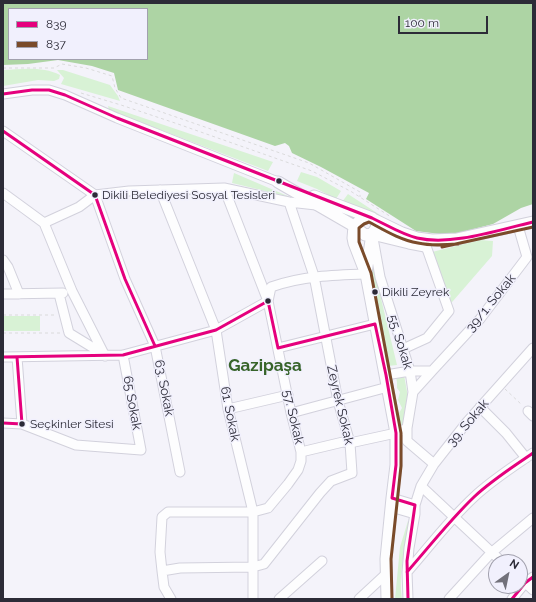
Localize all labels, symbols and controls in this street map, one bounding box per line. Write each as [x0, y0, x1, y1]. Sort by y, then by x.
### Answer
legend [8, 8, 148, 60]
scale bar [400, 8, 490, 34]
text: 100 m [405, 16, 439, 30]
text: 839 [46, 17, 67, 31]
text: 837 [46, 37, 66, 51]
unlabelled marker [274, 176, 284, 186]
place label: Dikili Belediyesi Sosyal Tesisleri [102, 188, 275, 202]
marker: Dikili Belediyesi Sosyal Tesisleri [90, 190, 100, 200]
street label: 39/1. Sokak [463, 271, 519, 335]
place label: Dikili Zeyrek [382, 285, 449, 299]
marker: Dikili Zeyrek [370, 287, 380, 297]
unlabelled marker [263, 296, 273, 306]
street label: 55. Sokak [384, 313, 416, 371]
district label: Gazipaşa [228, 356, 302, 376]
street label: 63. Sokak [151, 359, 177, 417]
street label: Zeyrek Sokak [323, 364, 357, 446]
street label: 65 Sokak [120, 375, 144, 431]
street label: 61. Sokak [217, 385, 243, 443]
street label: 57. Sokak [279, 388, 307, 446]
street label: 39. Sokak [444, 396, 492, 450]
place label: Seçkinler Sitesi [30, 417, 114, 431]
marker: Seçkinler Sitesi [17, 419, 27, 429]
north arrow [488, 554, 528, 594]
text: N [507, 557, 521, 572]

